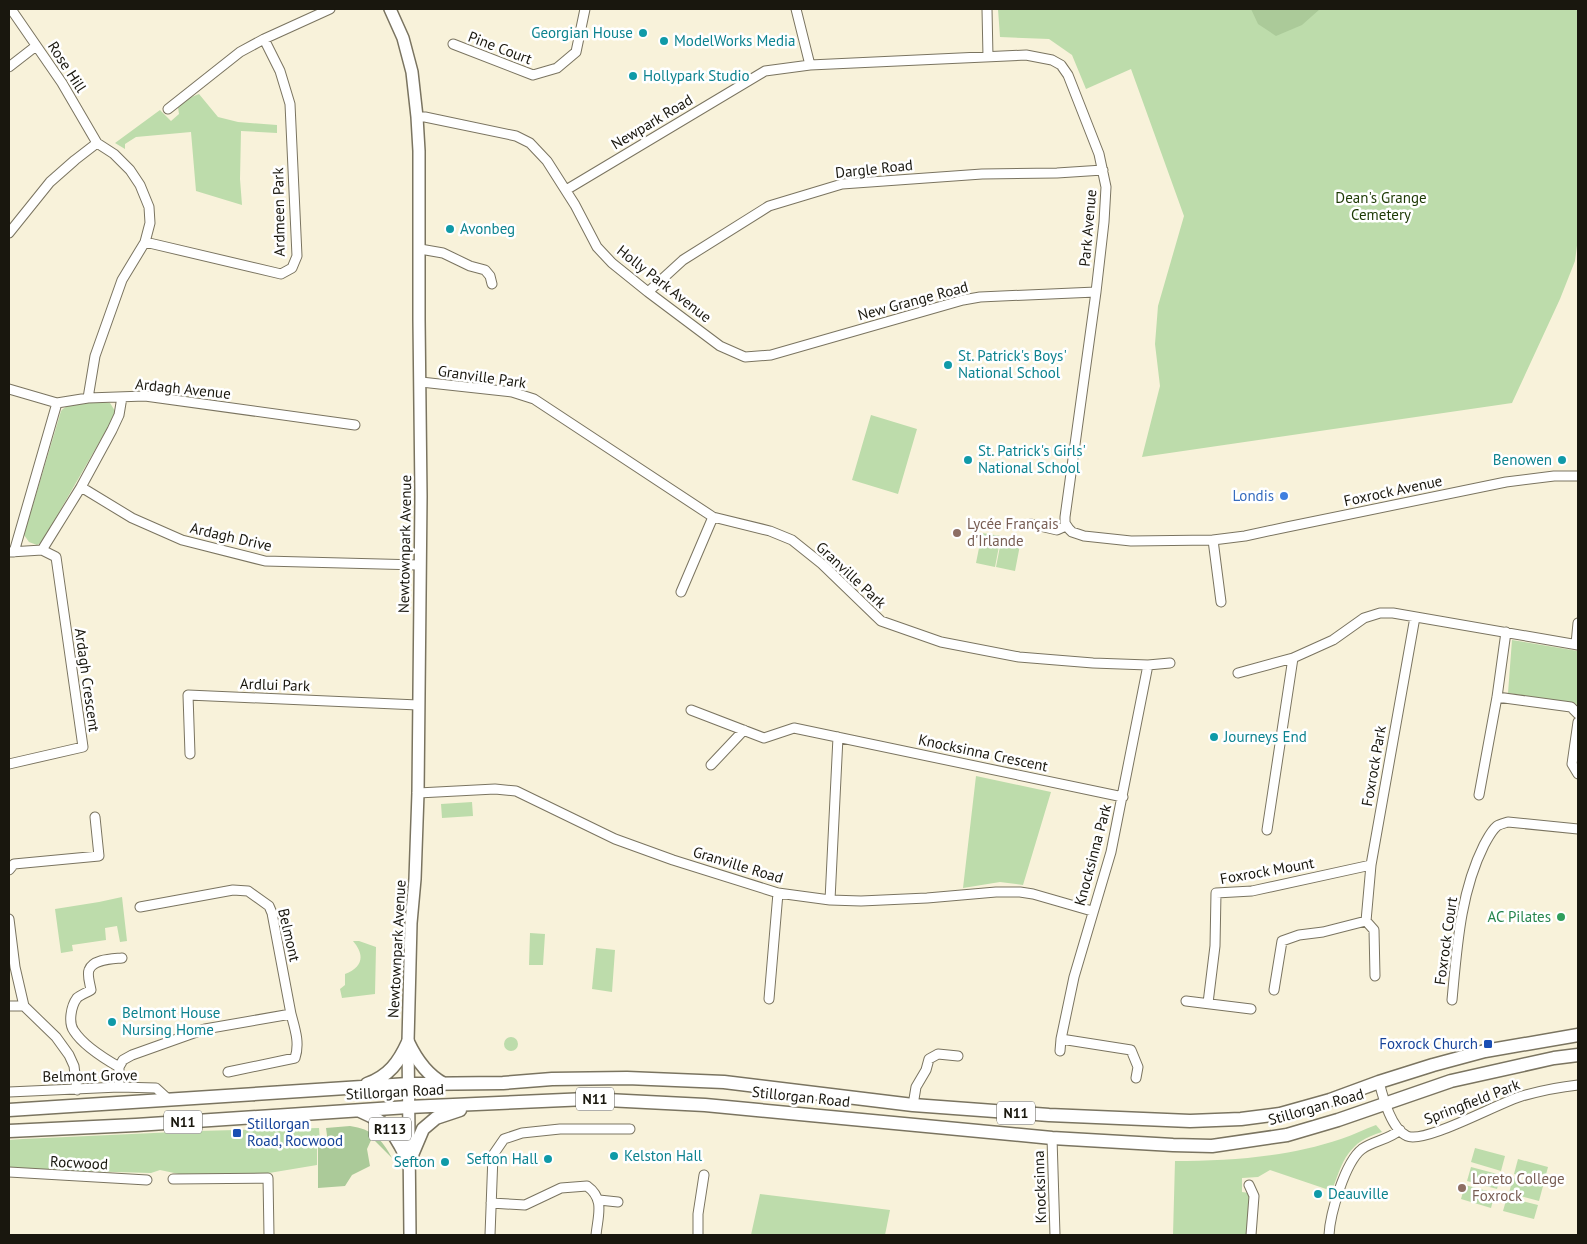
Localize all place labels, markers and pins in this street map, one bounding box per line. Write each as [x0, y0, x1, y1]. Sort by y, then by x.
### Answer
place label: Georgian House [531, 23, 633, 42]
marker: Georgian House [637, 27, 649, 39]
place label: ModelWorks Media [674, 31, 795, 50]
marker: ModelWorks Media [658, 35, 670, 47]
place label: Hollypark Studio [643, 66, 750, 85]
marker: Hollypark Studio [627, 70, 639, 82]
place label: Avonbeg [460, 219, 515, 238]
marker: Avonbeg [444, 223, 456, 235]
place label: St. Patrick's Boys' National School [958, 346, 1067, 382]
marker: St. Patrick's Boys' National School [942, 359, 954, 371]
place label: St. Patrick's Girls' National School [978, 441, 1086, 477]
place label: Benowen [1493, 450, 1552, 469]
marker: St. Patrick's Girls' National School [962, 454, 974, 466]
marker: Benowen [1556, 454, 1568, 466]
place label: Londis [1232, 486, 1274, 505]
marker: Londis [1278, 490, 1290, 502]
place label: Lycée Français d'Irlande [967, 514, 1059, 550]
marker: Lycée Français d'Irlande [951, 527, 963, 539]
place label: Journeys End [1223, 727, 1307, 746]
marker: Journeys End [1208, 731, 1220, 743]
place label: AC Pilates [1488, 907, 1551, 926]
marker: AC Pilates [1555, 911, 1567, 923]
place label: Belmont House Nursing Home [122, 1003, 220, 1039]
marker: Belmont House Nursing Home [106, 1016, 118, 1028]
place label: Foxrock Church [1379, 1034, 1478, 1053]
marker: Foxrock Church [1482, 1038, 1494, 1050]
place label: Stillorgan Road, Rocwood [247, 1114, 343, 1150]
marker: Stillorgan Road, Rocwood [231, 1127, 243, 1139]
place label: Kelston Hall [624, 1146, 703, 1165]
place label: Sefton Hall [466, 1149, 539, 1168]
marker: Kelston Hall [608, 1150, 620, 1162]
place label: Sefton [394, 1152, 435, 1171]
marker: Sefton Hall [542, 1153, 554, 1165]
marker: Sefton [439, 1156, 451, 1168]
place label: Loreto College Foxrock [1472, 1169, 1565, 1205]
marker: Loreto College Foxrock [1456, 1182, 1468, 1194]
place label: Deauville [1328, 1184, 1389, 1203]
marker: Deauville [1312, 1188, 1324, 1200]

